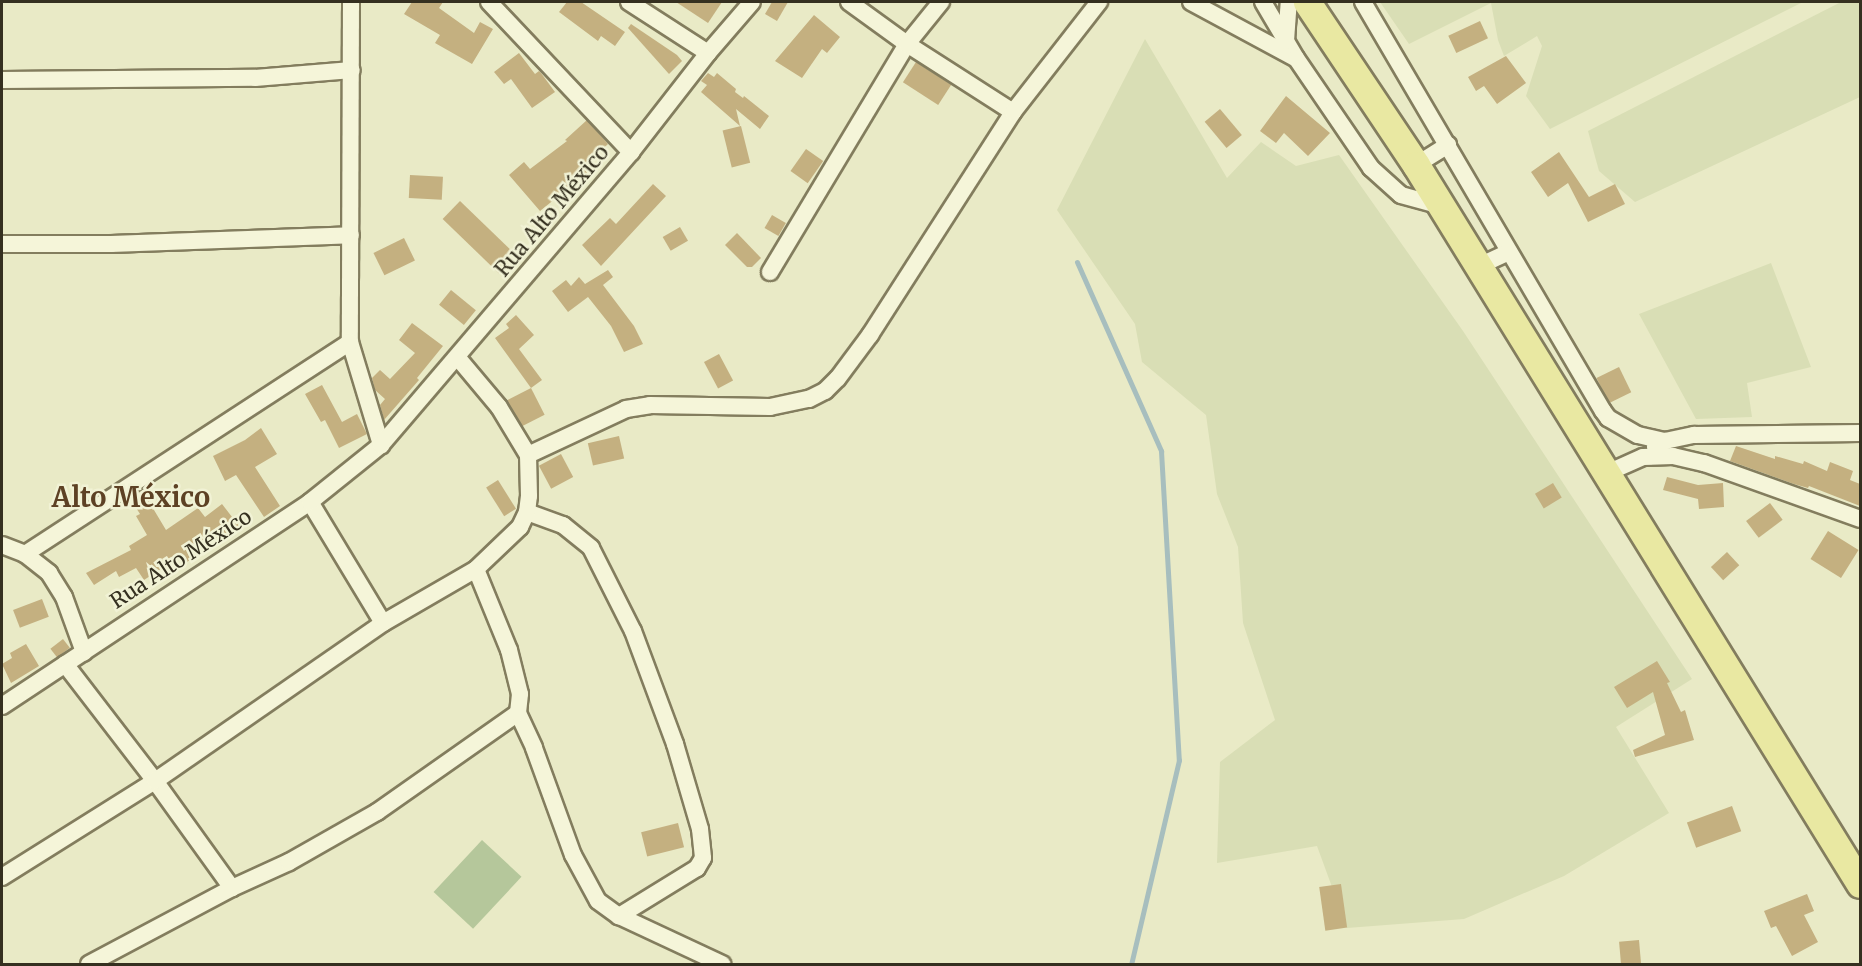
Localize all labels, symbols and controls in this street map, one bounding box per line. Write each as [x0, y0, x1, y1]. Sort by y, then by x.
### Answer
street label: Rua Alto México [490, 140, 614, 282]
district label: Alto México [52, 482, 210, 514]
street label: Rua Alto México [106, 504, 256, 614]

